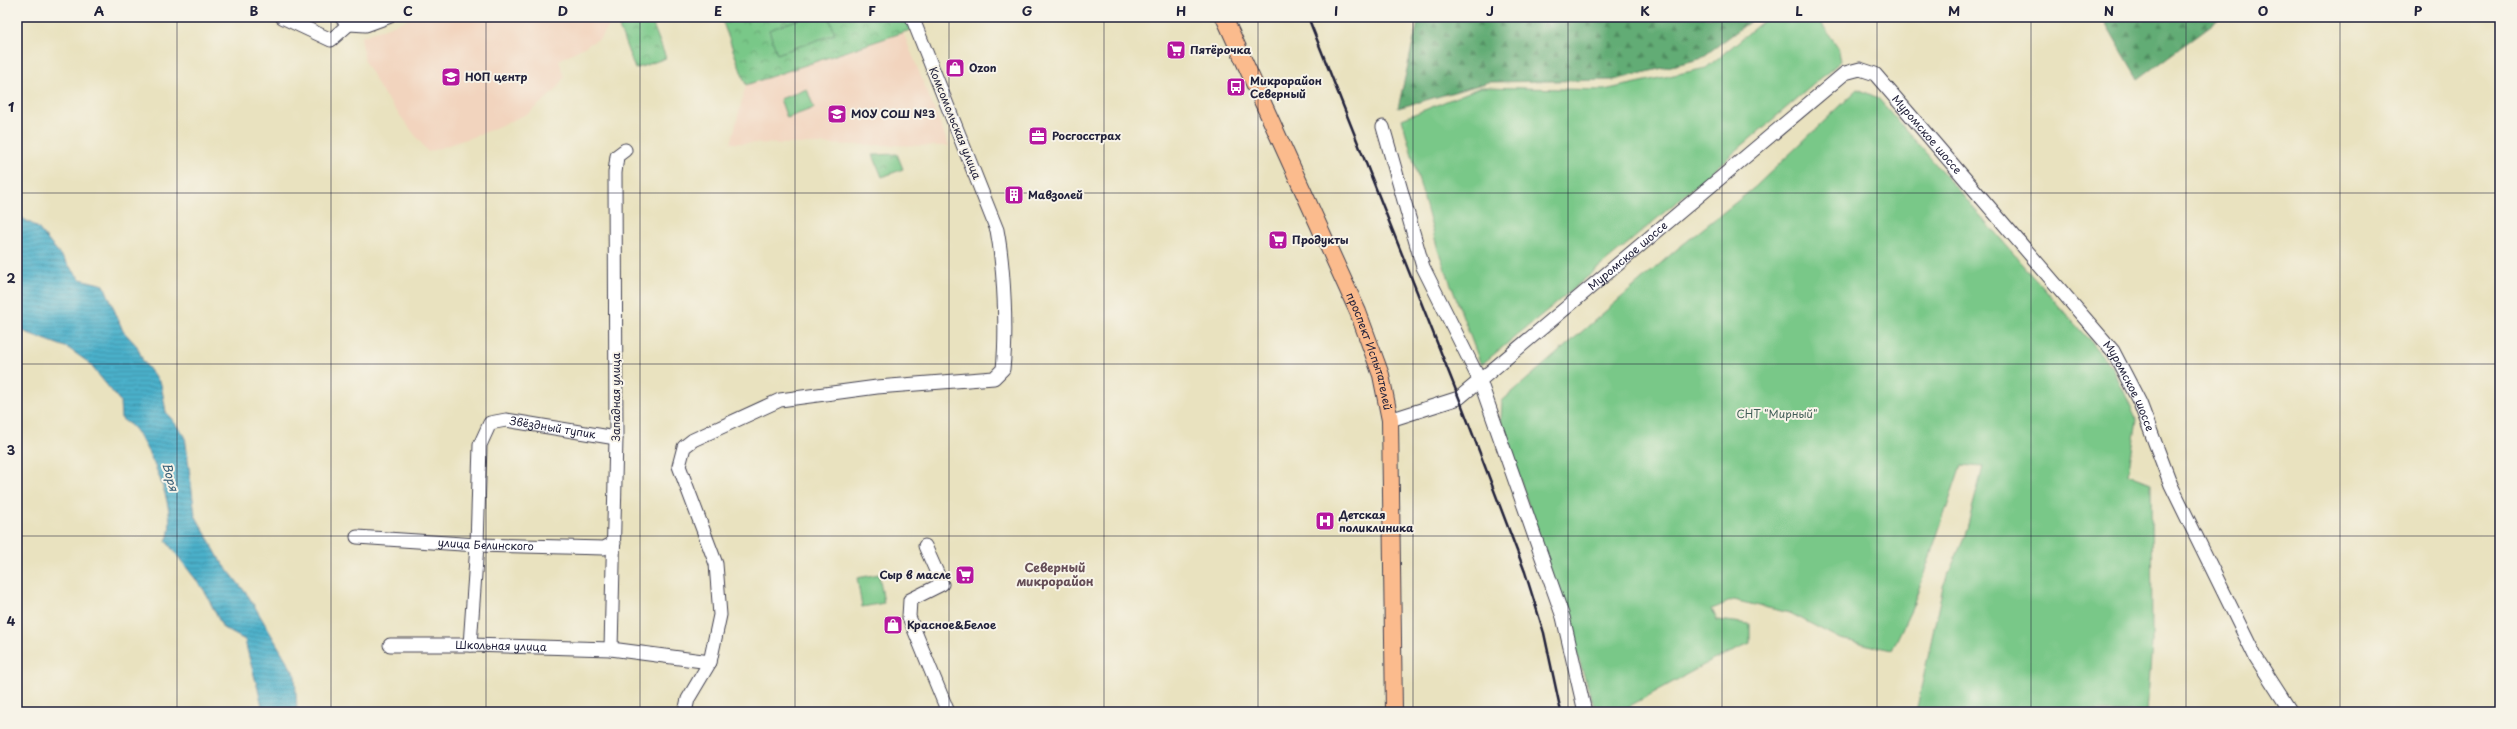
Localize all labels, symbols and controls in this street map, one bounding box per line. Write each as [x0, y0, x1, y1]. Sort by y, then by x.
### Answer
text: A [94, 1, 104, 20]
text: B [250, 1, 259, 20]
text: C [403, 1, 413, 20]
text: D [558, 1, 568, 20]
text: E [714, 1, 722, 20]
text: F [868, 1, 876, 20]
text: G [1022, 1, 1032, 20]
text: H [1176, 1, 1186, 20]
text: I [1334, 1, 1338, 20]
text: J [1486, 1, 1494, 20]
text: K [1640, 1, 1650, 20]
text: L [1795, 1, 1803, 20]
text: M [1948, 1, 1960, 20]
text: N [2104, 1, 2114, 20]
text: O [2258, 1, 2268, 20]
text: P [2414, 1, 2423, 20]
supermarket icon: Пятёрочка [1165, 39, 1187, 61]
place label: Пятёрочка [1190, 41, 1252, 58]
shop icon: Ozon [944, 57, 966, 79]
place label: Ozon [969, 59, 997, 76]
street label: Комсомольская улица [925, 64, 986, 182]
school or university icon: НОП центр [440, 66, 462, 88]
place label: НОП центр [465, 68, 528, 85]
place label: Микрорайон Северный [1250, 72, 1322, 102]
bus stop icon: Микрорайон Северный [1225, 76, 1247, 98]
street label: Муромское шоссе [1888, 91, 1966, 178]
text: 1 [8, 97, 14, 116]
school or university icon: МОУ СОШ №3 [826, 103, 848, 125]
place label: МОУ СОШ №3 [851, 105, 935, 122]
office icon: Росгосстрах [1027, 125, 1049, 147]
place label: Росгосстрах [1052, 127, 1121, 144]
building icon: Мавзолей [1003, 184, 1025, 206]
place label: Мавзолей [1028, 186, 1083, 203]
street label: Муромское шоссе [1584, 217, 1671, 294]
supermarket icon: Продукты [1267, 229, 1289, 251]
place label: Продукты [1292, 231, 1349, 248]
text: 2 [6, 268, 16, 287]
street label: проспект Испытателей [1342, 289, 1397, 412]
street label: Муромское шоссе [2099, 336, 2159, 434]
street label: Западная улица [607, 353, 624, 441]
park label: СНТ "Мирный" [1736, 405, 1818, 422]
street label: Звёздный тупик [508, 412, 597, 443]
text: 3 [7, 440, 16, 459]
water label: Воря [158, 460, 184, 494]
place label: Детская поликлиника [1338, 506, 1414, 536]
hospital icon: Детская поликлиника [1314, 510, 1336, 532]
street label: улица Белинского [437, 533, 534, 554]
district label: Северный микрорайон [1016, 558, 1094, 590]
supermarket icon: Сыр в масле [954, 564, 976, 586]
place label: Сыр в масле [879, 566, 951, 583]
text: 4 [7, 611, 16, 630]
shop icon: Красное&Белое [882, 614, 904, 636]
place label: Красное&Белое [907, 616, 997, 633]
street label: Школьная улица [455, 636, 547, 655]

